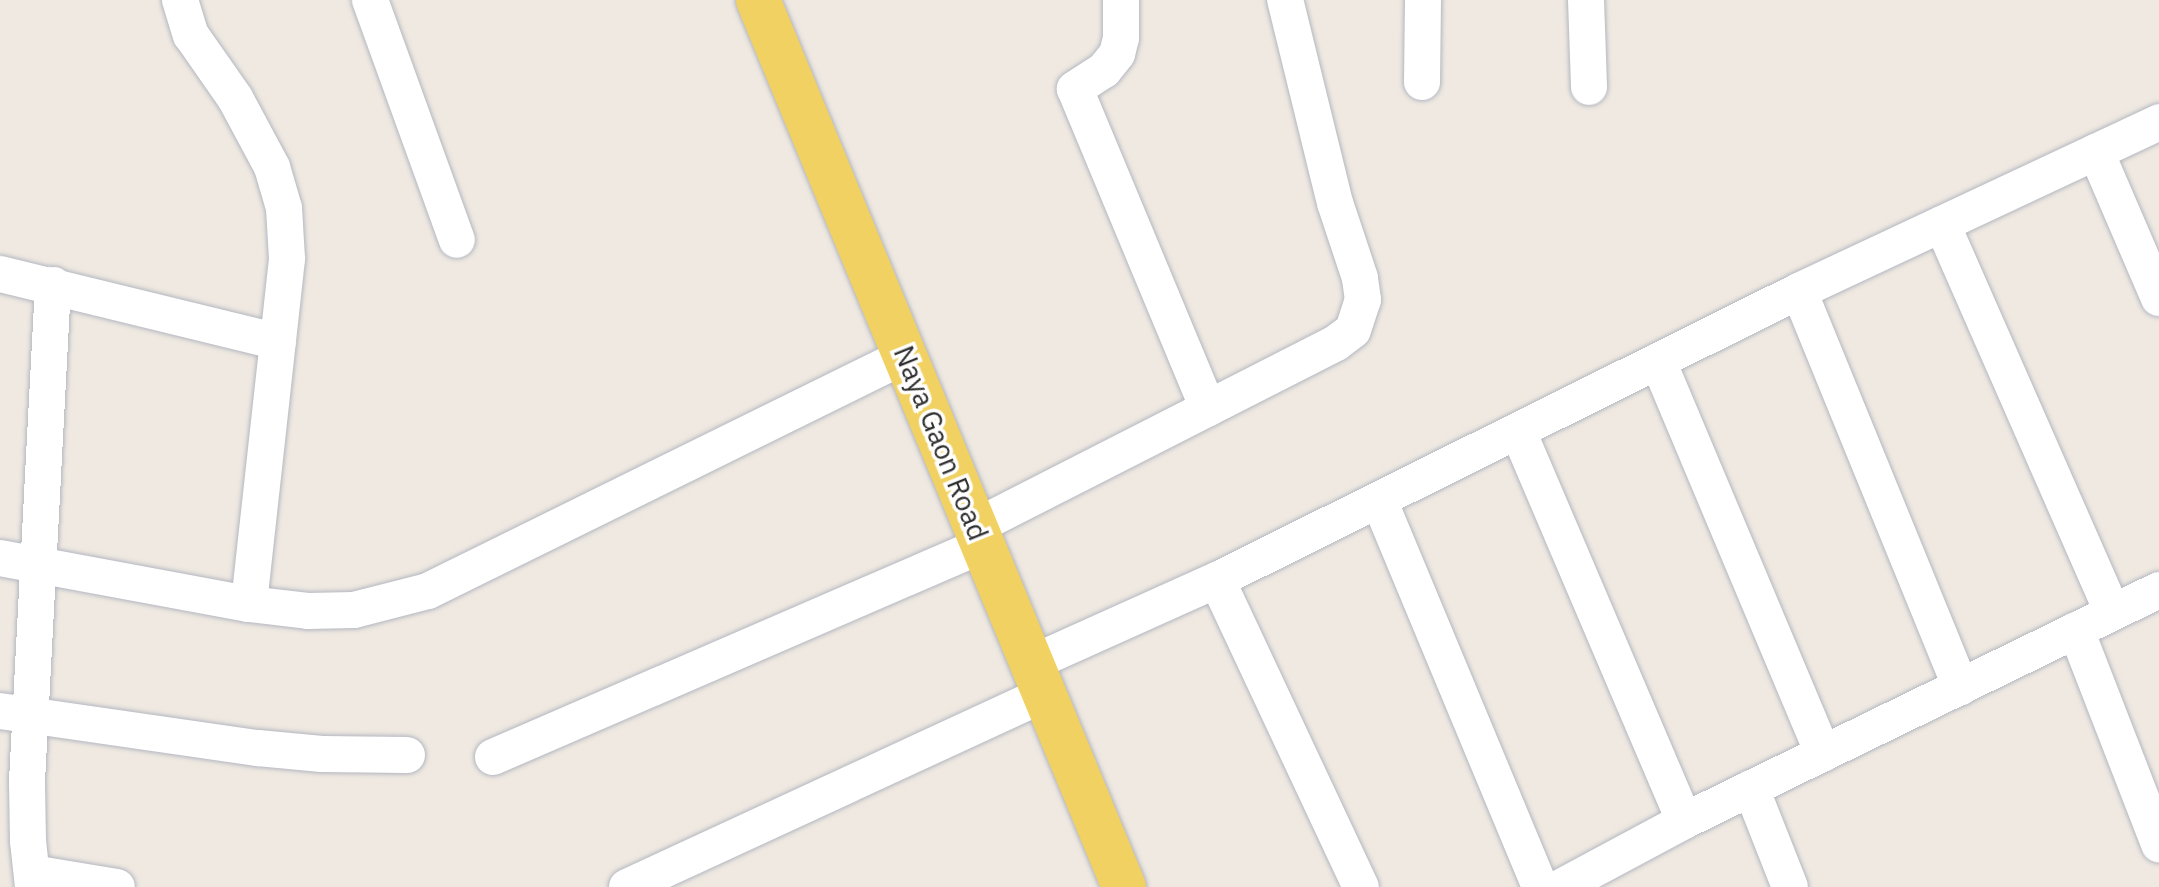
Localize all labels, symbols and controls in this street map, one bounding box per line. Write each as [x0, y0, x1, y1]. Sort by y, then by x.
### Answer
street label: Naya Gaon Road [887, 341, 995, 545]

